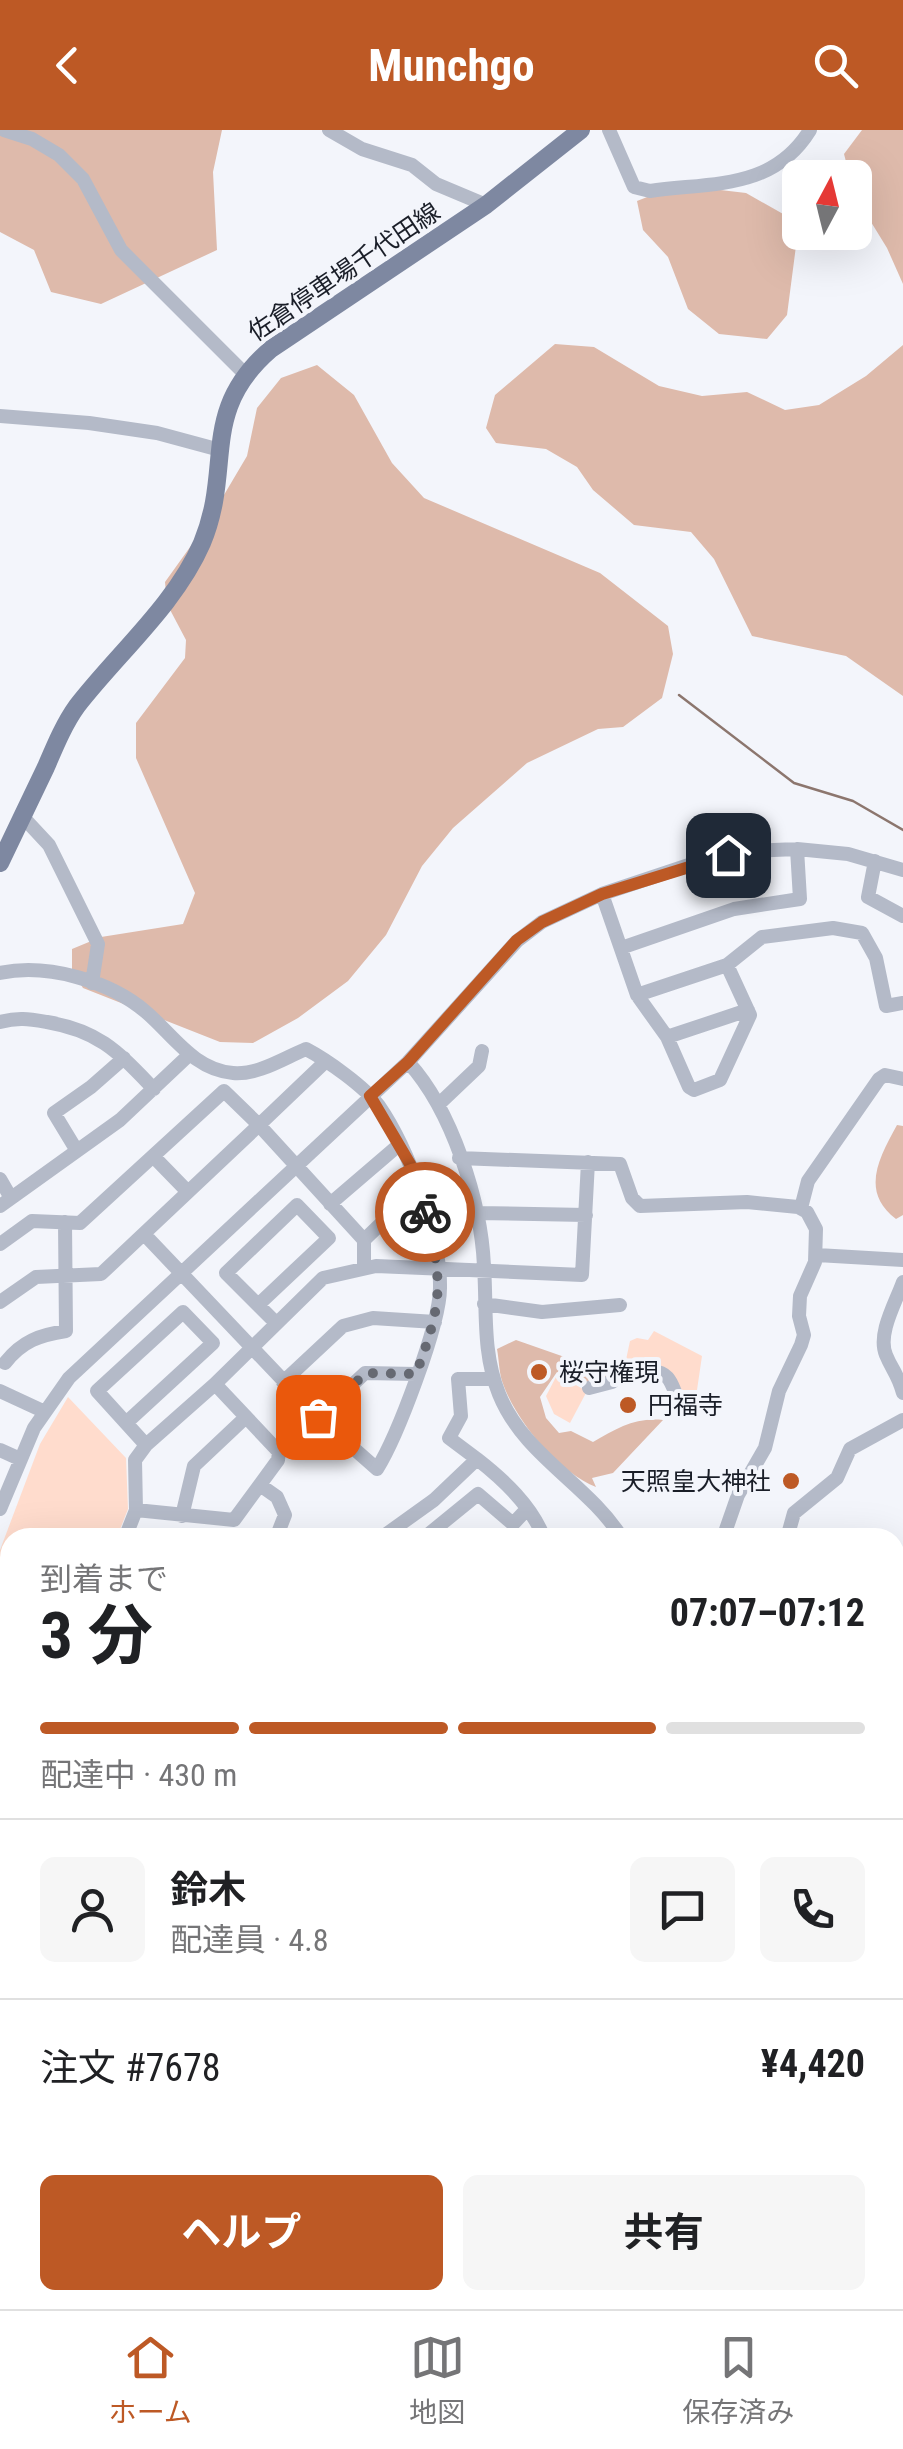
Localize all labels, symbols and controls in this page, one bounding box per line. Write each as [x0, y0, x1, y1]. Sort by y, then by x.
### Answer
icon: back [40, 38, 95, 93]
icon: search [808, 38, 863, 93]
text: Munchgo [368, 39, 535, 92]
north arrow [782, 160, 872, 250]
map controls [782, 160, 872, 250]
street label: 佐倉停車場千代田線 [243, 197, 445, 347]
pin [686, 813, 771, 898]
icon: home [701, 828, 756, 883]
courier [375, 1162, 475, 1262]
icon: bike [398, 1185, 453, 1240]
place label: 桜守権現 [559, 1358, 659, 1387]
marker: 桜守権現 [528, 1361, 550, 1383]
pin [276, 1375, 361, 1460]
icon: bag [291, 1390, 346, 1445]
place label: 円福寺 [648, 1391, 723, 1420]
marker: 円福寺 [617, 1394, 639, 1416]
place label: 天照皇大神社 [621, 1467, 771, 1496]
marker: 天照皇大神社 [780, 1470, 802, 1492]
text: 到着まで [40, 1560, 168, 1598]
text: 07:07–07:12 [670, 1591, 865, 1635]
text: 3 分 [40, 1598, 153, 1674]
text: 配達中 · 430 m [40, 1756, 237, 1794]
button: person [40, 1857, 145, 1962]
button: chat [630, 1857, 735, 1962]
button: phone [760, 1857, 865, 1962]
text: 鈴木 [170, 1868, 246, 1912]
text: 配達員 · 4.8 [170, 1921, 329, 1959]
text: ¥4,420 [761, 2042, 865, 2086]
text: 注文 #7678 [40, 2046, 221, 2090]
button: ヘルプ [40, 2175, 443, 2290]
button: 共有 [463, 2175, 865, 2290]
tab: ホーム [109, 2330, 192, 2430]
tab: 地図 [409, 2330, 465, 2430]
tab: 保存済み [682, 2330, 794, 2430]

